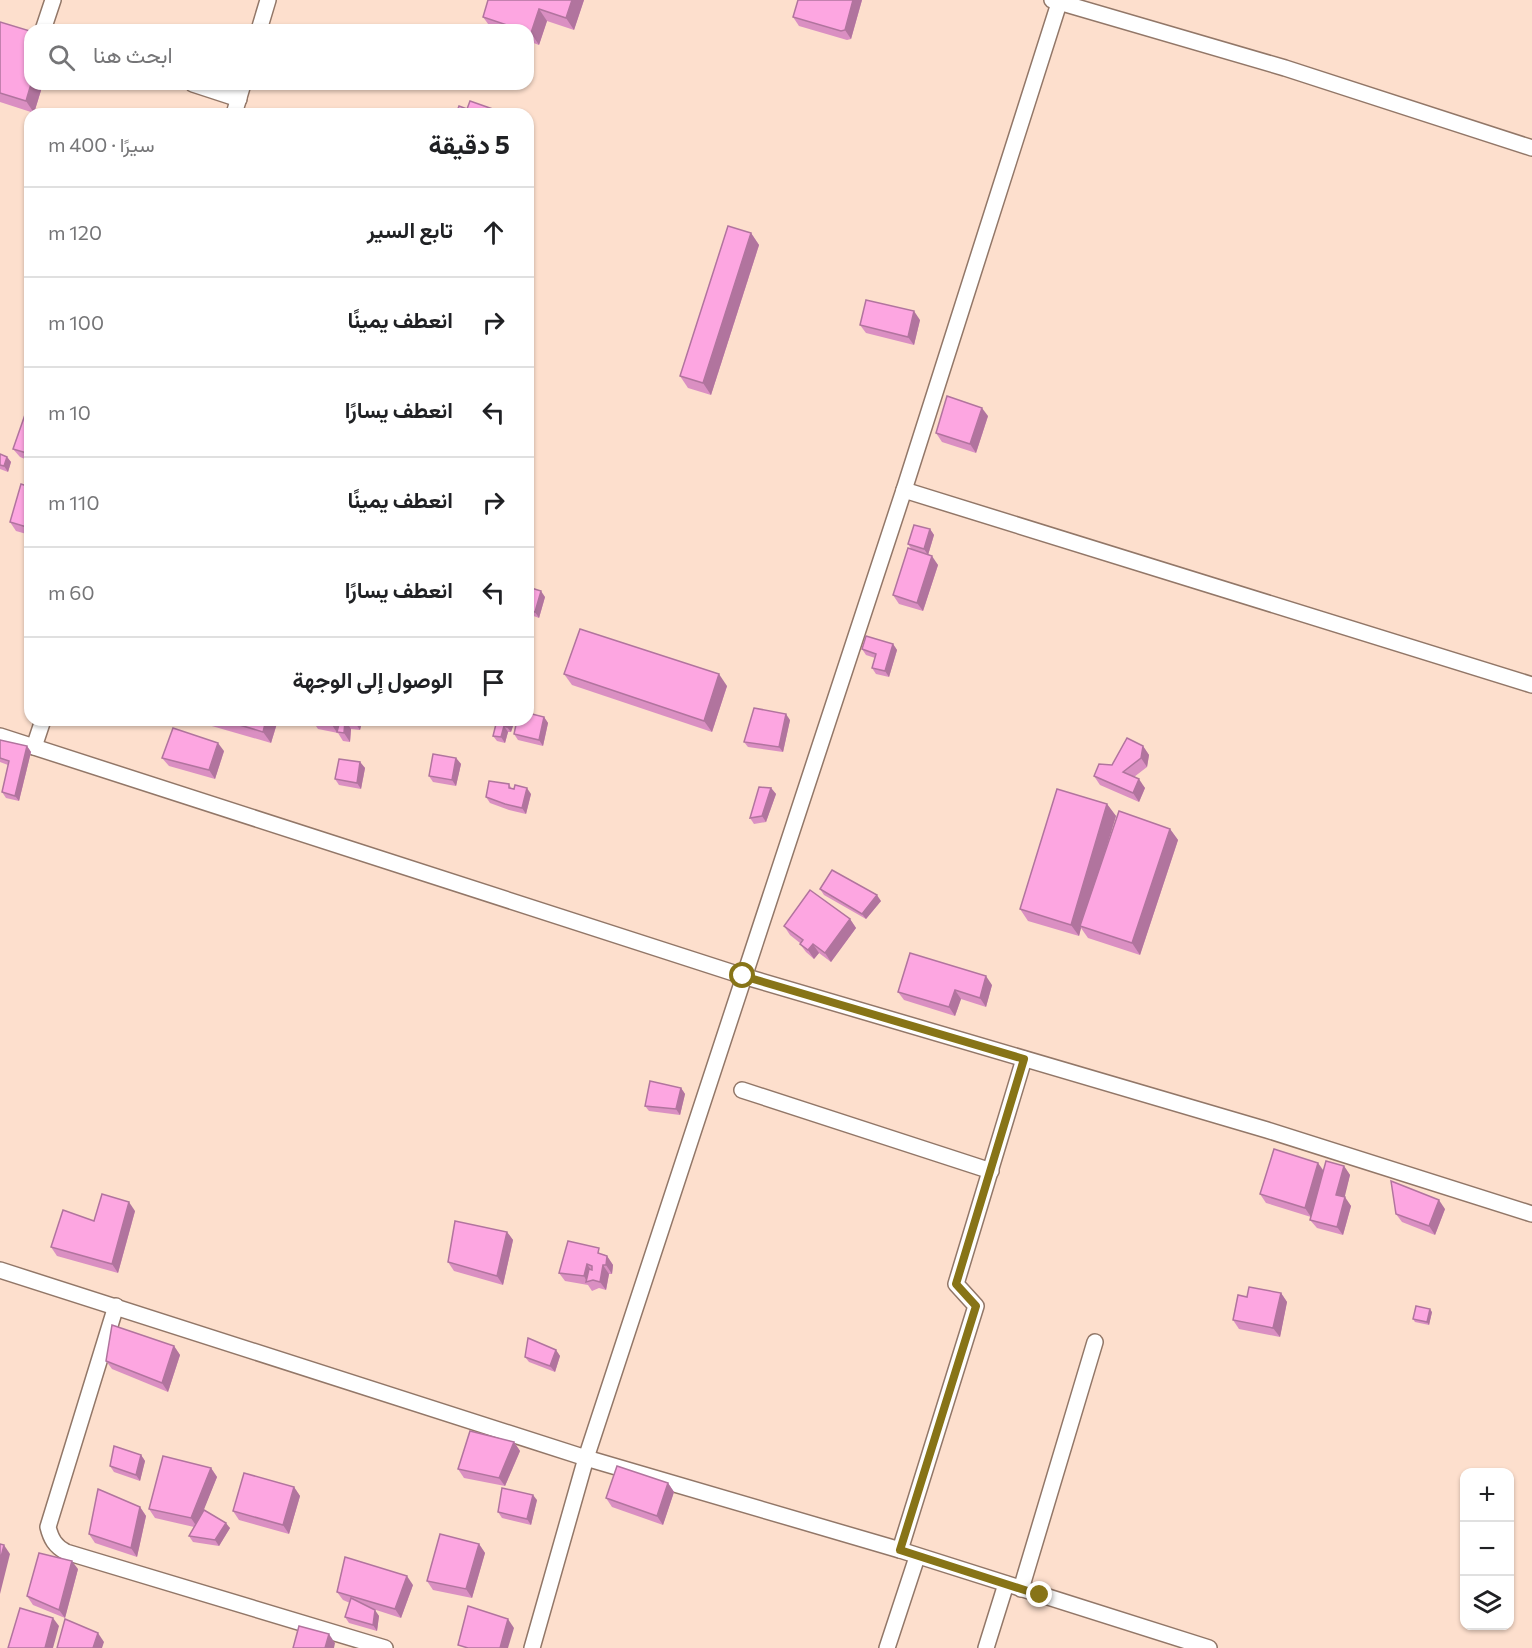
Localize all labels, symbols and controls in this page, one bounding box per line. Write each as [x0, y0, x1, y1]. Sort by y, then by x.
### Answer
search box [24, 24, 534, 90]
icon: search [45, 41, 78, 74]
text: ابحث هنا [93, 41, 173, 68]
text: 5 دقيقة [429, 128, 510, 159]
text: سيرًا · 400 m [48, 132, 155, 156]
text: تابع السير [367, 216, 453, 243]
icon: ahead [477, 216, 510, 249]
text: 120 m [48, 220, 102, 244]
text: انعطف يمينًا [347, 306, 453, 333]
icon: right [477, 306, 510, 339]
text: 100 m [48, 310, 104, 334]
text: انعطف يسارًا [345, 396, 453, 423]
icon: left [477, 396, 510, 429]
text: 10 m [48, 400, 91, 424]
text: انعطف يمينًا [347, 486, 453, 513]
icon: right [477, 486, 510, 519]
text: 110 m [48, 490, 99, 514]
text: انعطف يسارًا [345, 576, 453, 603]
icon: left [477, 576, 510, 609]
text: 60 m [48, 580, 95, 604]
text: الوصول إلى الوجهة [293, 666, 453, 693]
icon: arrive [477, 666, 510, 699]
route start [729, 962, 755, 988]
map controls [1460, 1468, 1514, 1630]
button: + [1460, 1468, 1514, 1522]
button: − [1460, 1522, 1514, 1576]
button: layers [1460, 1576, 1514, 1630]
route end [1026, 1581, 1052, 1607]

